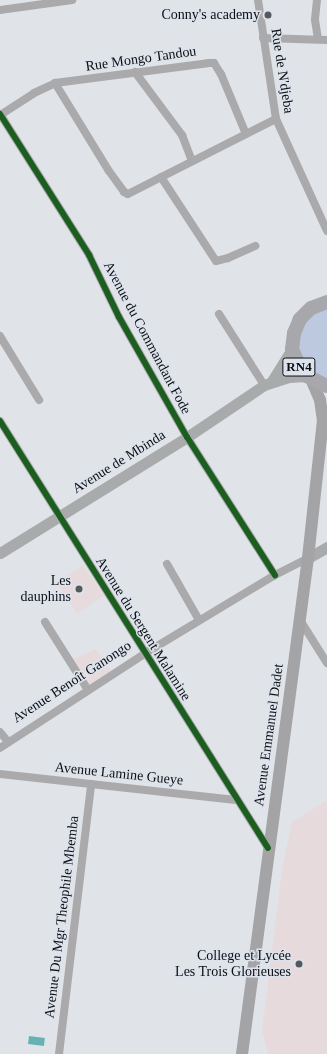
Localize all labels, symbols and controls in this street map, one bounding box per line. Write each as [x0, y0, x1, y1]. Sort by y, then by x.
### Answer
place label: Conny's academy [161, 7, 260, 23]
marker: Conny's academy [263, 10, 273, 20]
street label: Rue de N'djeba [267, 27, 297, 115]
street label: Rue Mongo Tandou [84, 43, 198, 75]
street label: Avenue du Commandant Fode [100, 259, 194, 417]
road number: RN4 [282, 356, 316, 378]
street label: Avenue de Mbinda [69, 427, 169, 497]
street label: Avenue du Sergent Malamine [92, 554, 194, 704]
place label: Les dauphins [20, 573, 71, 606]
marker: Les dauphins [74, 584, 84, 594]
street label: Avenue Benoît Ganongo [9, 637, 135, 727]
street label: Avenue Emmanuel Dadet [251, 663, 287, 807]
street label: Avenue Lamine Gueye [54, 759, 184, 789]
street label: Avenue Du Mgr Theophile Mbemba [41, 815, 83, 1019]
place label: College et Lycée Les Trois Glorieuses [175, 948, 291, 980]
marker: College et Lycée Les Trois Glorieuses [294, 959, 304, 969]

